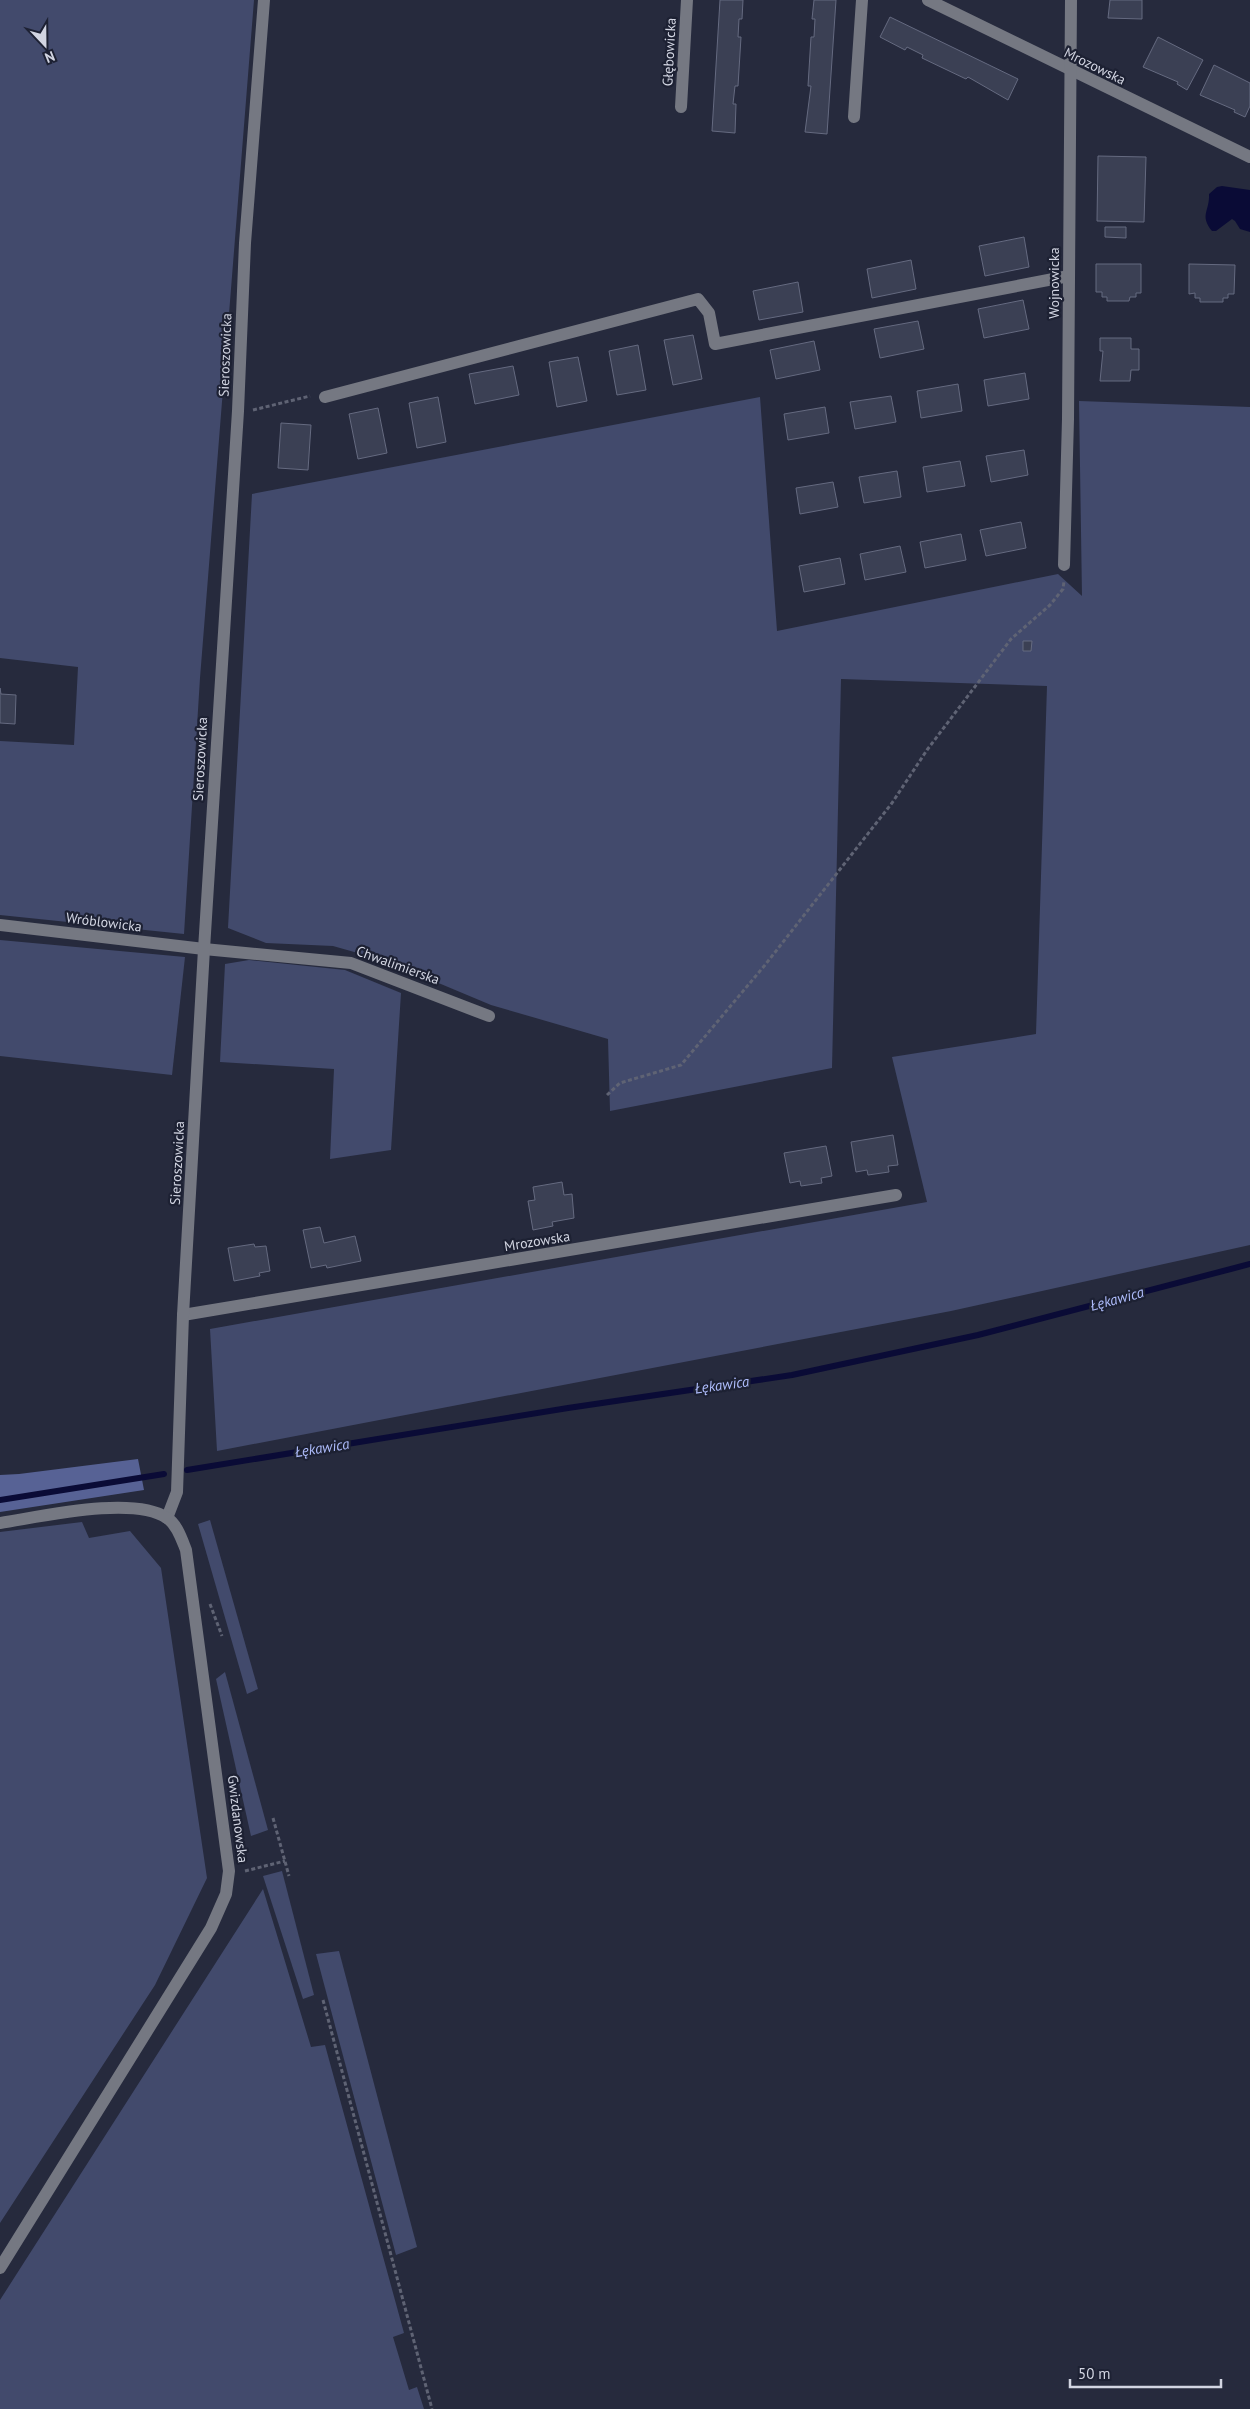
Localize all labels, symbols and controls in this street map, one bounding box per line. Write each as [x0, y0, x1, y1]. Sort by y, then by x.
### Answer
street label: Głębowicka [658, 17, 680, 87]
north arrow [20, 20, 70, 70]
street label: Mrozowska [1061, 43, 1129, 89]
text: N [42, 47, 58, 67]
street label: Wojnowicka [1045, 247, 1063, 319]
street label: Sieroszowicka [215, 313, 235, 397]
street label: Sieroszowicka [189, 717, 211, 801]
street label: Wróblowicka [65, 908, 143, 936]
street label: Chwalimierska [354, 942, 442, 988]
street label: Sieroszowicka [166, 1121, 188, 1205]
street label: Mrozowska [503, 1227, 571, 1255]
water label: Łękawica [1088, 1282, 1146, 1315]
water label: Łękawica [693, 1371, 751, 1398]
water label: Łękawica [293, 1434, 351, 1461]
street label: Gwizdanowska [224, 1774, 252, 1864]
scale bar [1070, 2356, 1221, 2388]
text: 50 m [1078, 2364, 1111, 2383]

